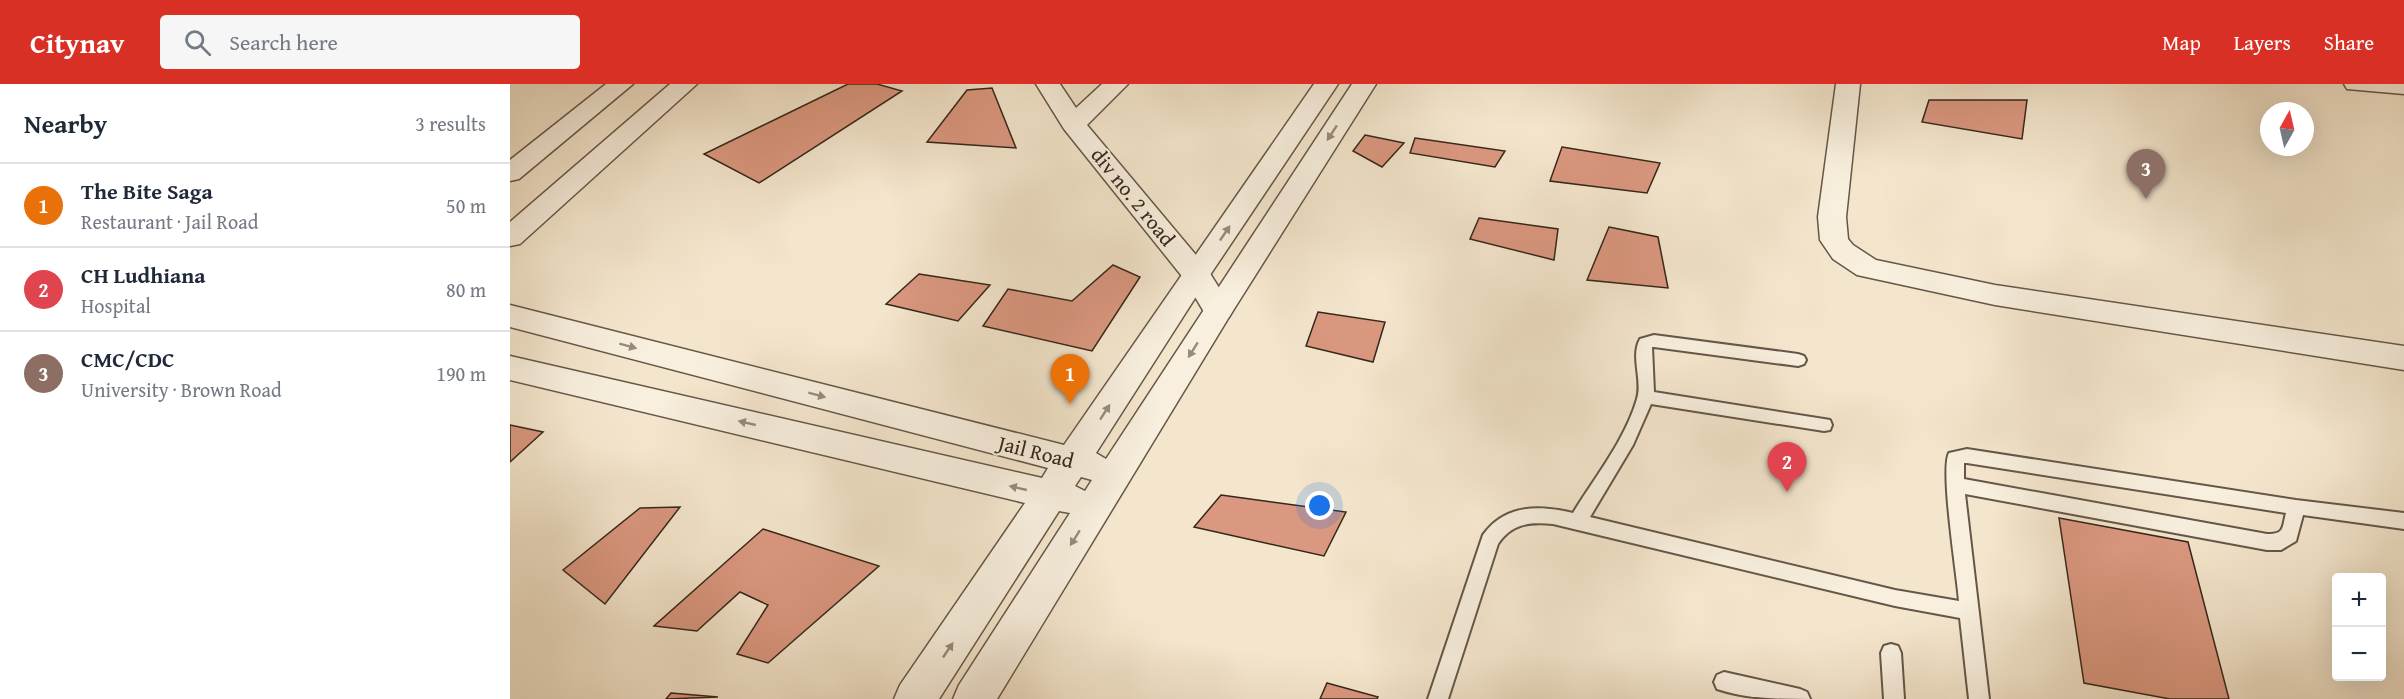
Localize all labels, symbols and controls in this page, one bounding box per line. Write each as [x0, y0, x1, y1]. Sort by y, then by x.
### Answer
search box [160, 15, 580, 69]
text: Citynav [30, 22, 124, 63]
icon: search [181, 26, 214, 59]
text: Search here [229, 26, 338, 58]
text: Map [2162, 27, 2201, 58]
text: Layers [2234, 27, 2291, 58]
text: Share [2324, 27, 2374, 58]
north arrow [2260, 102, 2314, 156]
text: Nearby [24, 104, 107, 143]
text: 3 results [415, 109, 486, 138]
one-way arrow [1327, 125, 1338, 141]
street label: div no. 2 road [1084, 141, 1183, 253]
pin: 3 [2126, 150, 2166, 199]
text: The Bite Saga [81, 175, 213, 207]
text: 1 [38, 191, 49, 220]
text: 50 m [446, 191, 486, 220]
text: Restaurant · Jail Road [81, 207, 258, 236]
one-way arrow [1219, 225, 1231, 241]
text: CH Ludhiana [81, 259, 206, 291]
text: 2 [38, 275, 49, 304]
text: 80 m [446, 275, 486, 304]
text: Hospital [81, 291, 151, 320]
one-way arrow [619, 341, 637, 351]
one-way arrow [1187, 342, 1198, 358]
text: CMC/CDC [81, 343, 175, 375]
pin: 1 [1050, 354, 1090, 404]
text: 3 [38, 359, 49, 388]
text: 190 m [436, 359, 486, 388]
text: University · Brown Road [81, 375, 282, 404]
one-way arrow [808, 391, 826, 400]
one-way arrow [1099, 405, 1111, 421]
one-way arrow [738, 418, 756, 428]
street label: Jail Road [992, 426, 1078, 476]
pin: 2 [1768, 442, 1806, 492]
one-way arrow [1009, 482, 1027, 492]
your location [1305, 491, 1334, 520]
one-way arrow [1069, 530, 1080, 546]
map controls [2332, 573, 2386, 681]
button: + [2332, 573, 2386, 627]
button: − [2332, 627, 2386, 681]
one-way arrow [942, 643, 954, 659]

